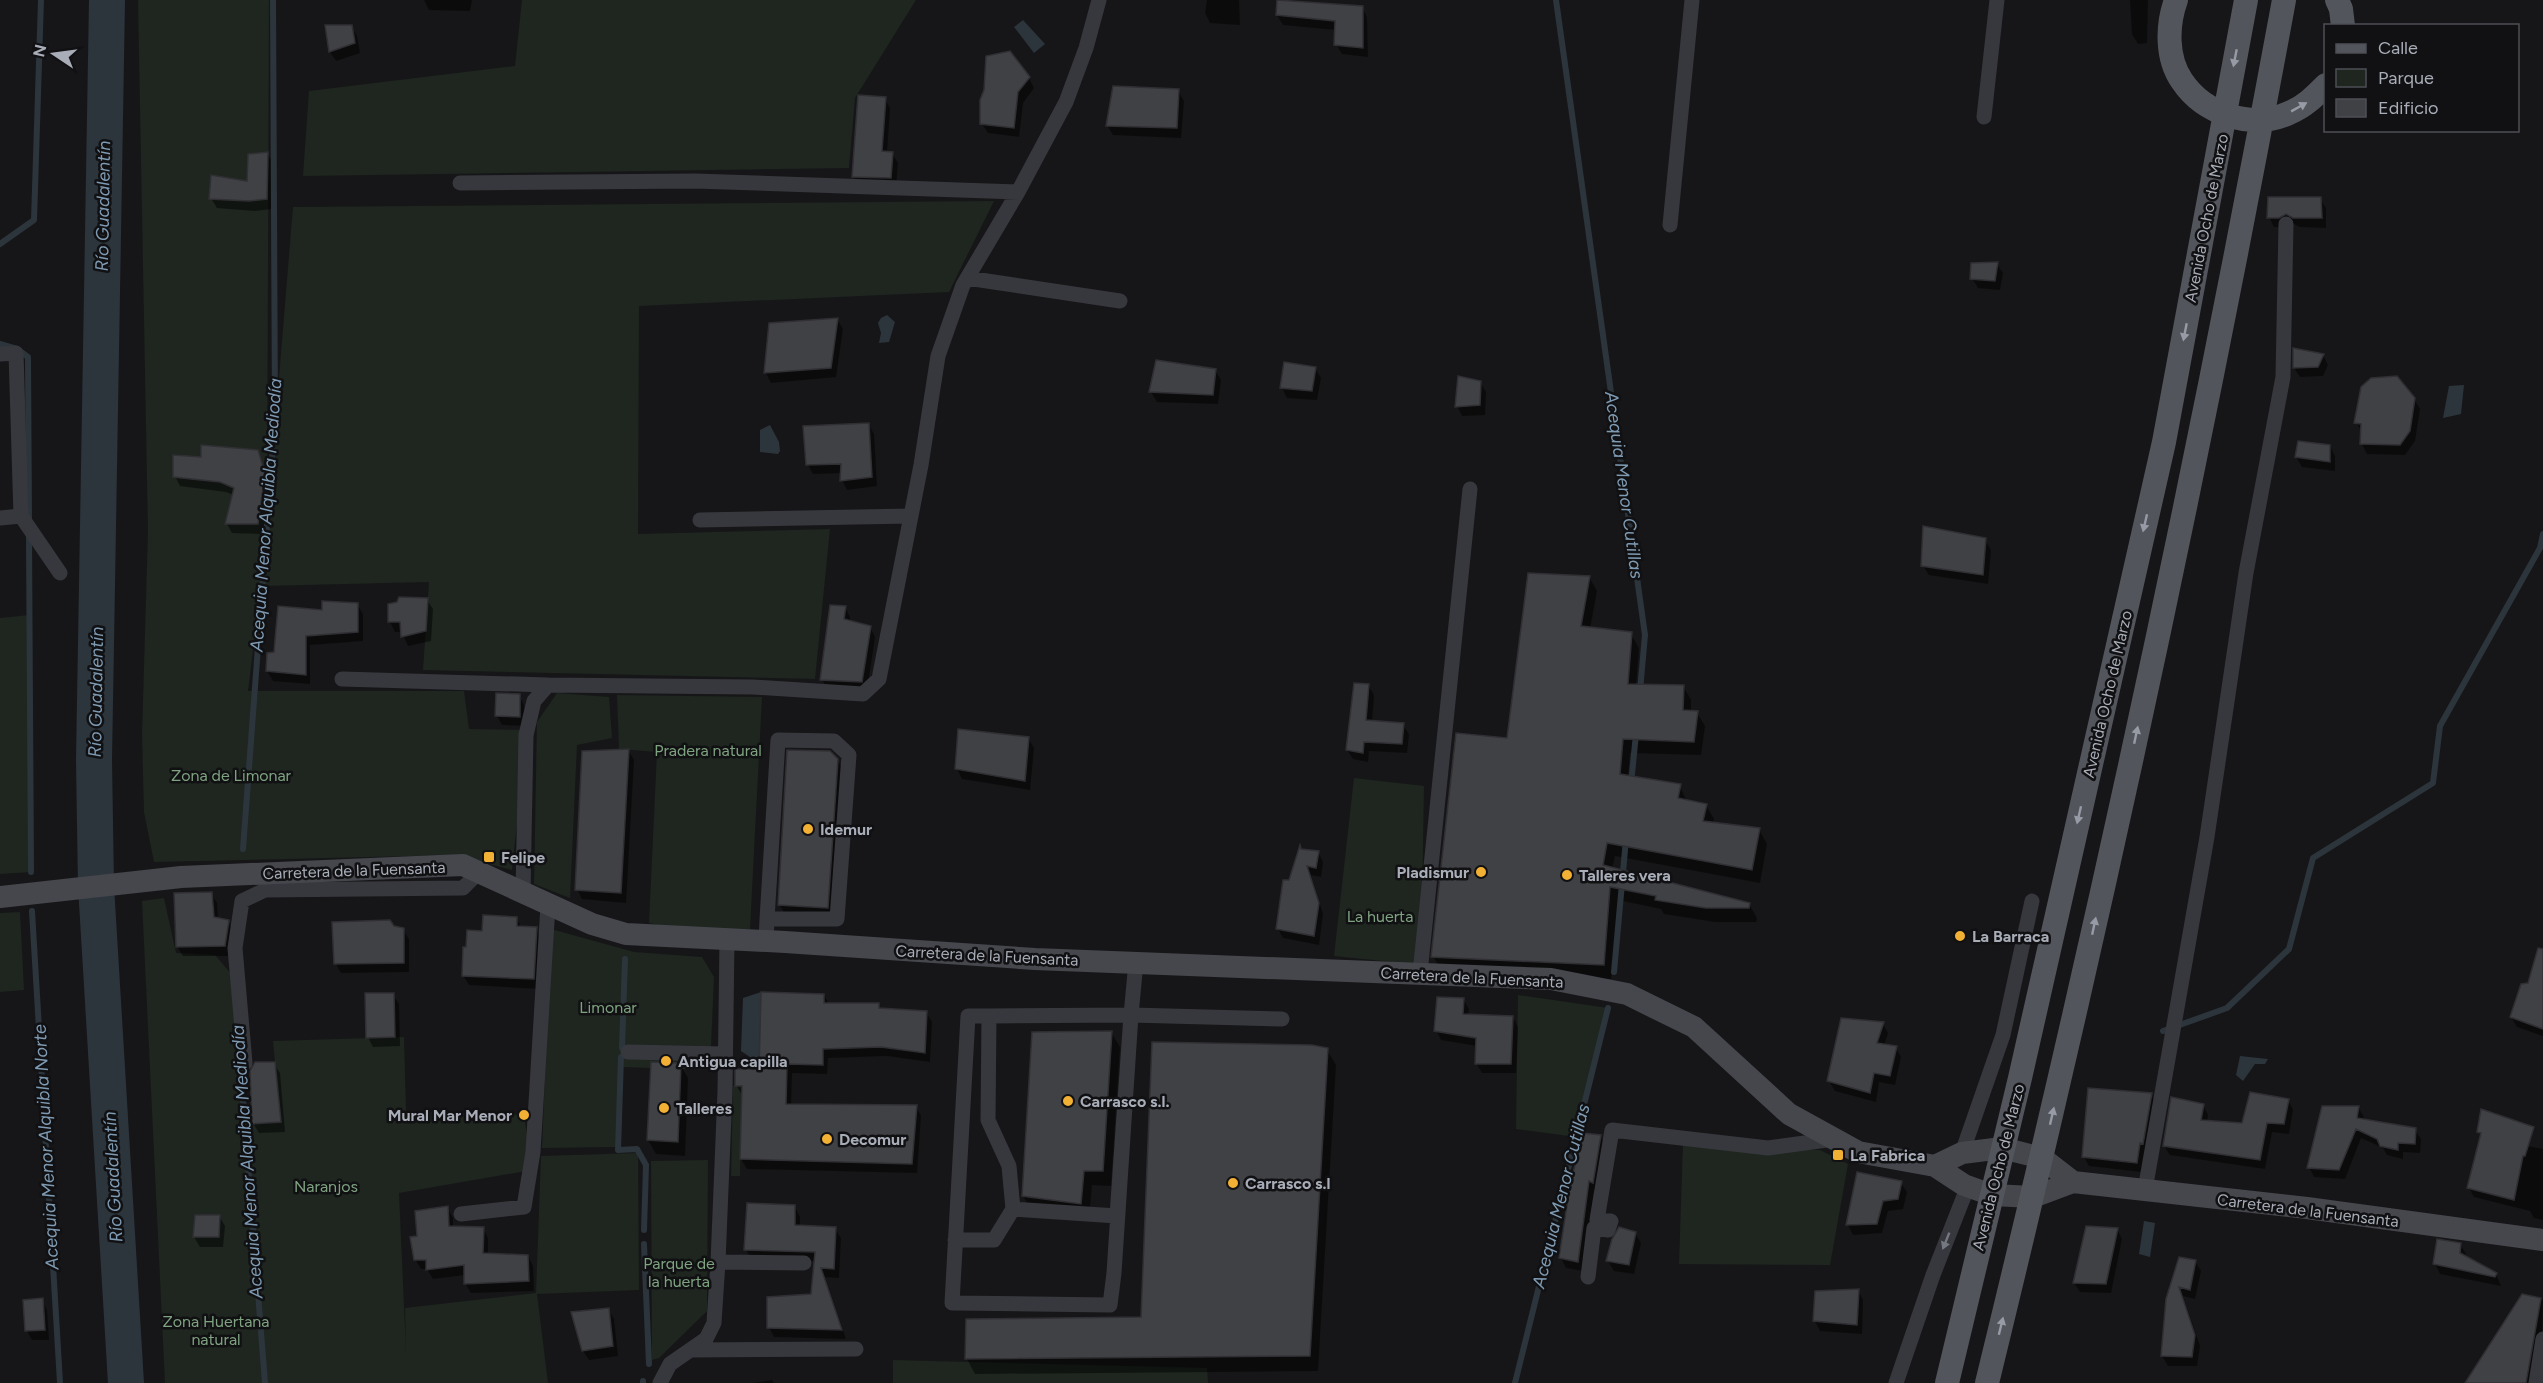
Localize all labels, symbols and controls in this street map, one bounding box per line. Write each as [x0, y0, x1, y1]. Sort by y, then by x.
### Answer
north arrow [24, 24, 84, 84]
legend [2324, 24, 2519, 132]
text: Calle [2378, 37, 2418, 59]
text: N [29, 43, 51, 59]
one-way arrow [2230, 48, 2239, 67]
text: Parque [2378, 67, 2434, 89]
text: Edificio [2378, 97, 2439, 119]
one-way arrow [2291, 103, 2308, 113]
street label: Avenida Ocho de Marzo [2181, 132, 2232, 304]
water label: Río Guadalentín [91, 140, 115, 272]
one-way arrow [2180, 323, 2189, 342]
water label: Acequia Menor Alquibla Mediodía [245, 377, 287, 654]
water label: Acequia Menor Cutillas [1600, 389, 1648, 581]
one-way arrow [2140, 514, 2150, 532]
street label: Avenida Ocho de Marzo [2079, 609, 2136, 780]
water label: Río Guadalentín [84, 626, 108, 758]
one-way arrow [2132, 726, 2141, 745]
park label: Pradera natural [654, 741, 762, 760]
park label: Zona de Limonar [171, 766, 292, 785]
one-way arrow [2074, 806, 2084, 825]
place label: Idemur [820, 820, 872, 839]
marker: Idemur [801, 822, 815, 836]
place label: Felipe [501, 848, 545, 867]
marker: Felipe [482, 850, 496, 864]
street label: Carretera de la Fuensanta [262, 858, 446, 883]
place label: Pladismur [1397, 863, 1469, 882]
marker: Pladismur [1474, 865, 1488, 879]
place label: Talleres vera [1579, 866, 1671, 885]
marker: Talleres vera [1560, 868, 1574, 882]
park label: La huerta [1347, 907, 1413, 926]
one-way arrow [2090, 916, 2099, 935]
place label: La Barraca [1972, 927, 2049, 946]
marker: La Barraca [1953, 929, 1967, 943]
street label: Carretera de la Fuensanta [895, 941, 1079, 970]
street label: Carretera de la Fuensanta [1380, 963, 1564, 992]
park label: Limonar [579, 998, 637, 1017]
water label: Acequia Menor Alquibla Norte [29, 1024, 63, 1271]
water label: Acequia Menor Alquibla Mediodía [226, 1024, 268, 1301]
place label: Antigua capilla [678, 1052, 788, 1071]
marker: Antigua capilla [659, 1054, 673, 1068]
street label: Avenida Ocho de Marzo [1969, 1082, 2028, 1252]
place label: Carrasco s.l. [1080, 1092, 1169, 1111]
marker: Carrasco s.l. [1061, 1094, 1075, 1108]
place label: Talleres [676, 1099, 732, 1118]
marker: Talleres [657, 1101, 671, 1115]
water label: Acequia Menor Cutillas [1527, 1101, 1595, 1291]
place label: Mural Mar Menor [388, 1106, 512, 1125]
one-way arrow [2047, 1107, 2057, 1126]
marker: Mural Mar Menor [517, 1108, 531, 1122]
water label: Río Guadalentín [99, 1111, 127, 1243]
place label: Decomur [839, 1130, 906, 1149]
marker: Decomur [820, 1132, 834, 1146]
place label: La Fabrica [1850, 1146, 1925, 1165]
marker: La Fabrica [1831, 1148, 1845, 1162]
place label: Carrasco s.l [1245, 1174, 1331, 1193]
marker: Carrasco s.l [1226, 1176, 1240, 1190]
park label: Naranjos [294, 1177, 358, 1196]
street label: Carretera de la Fuensanta [2216, 1190, 2400, 1231]
one-way arrow [1941, 1232, 1951, 1250]
park label: Parque de la huerta [643, 1254, 715, 1291]
park label: Zona Huertana natural [163, 1312, 269, 1349]
one-way arrow [1996, 1317, 2006, 1335]

